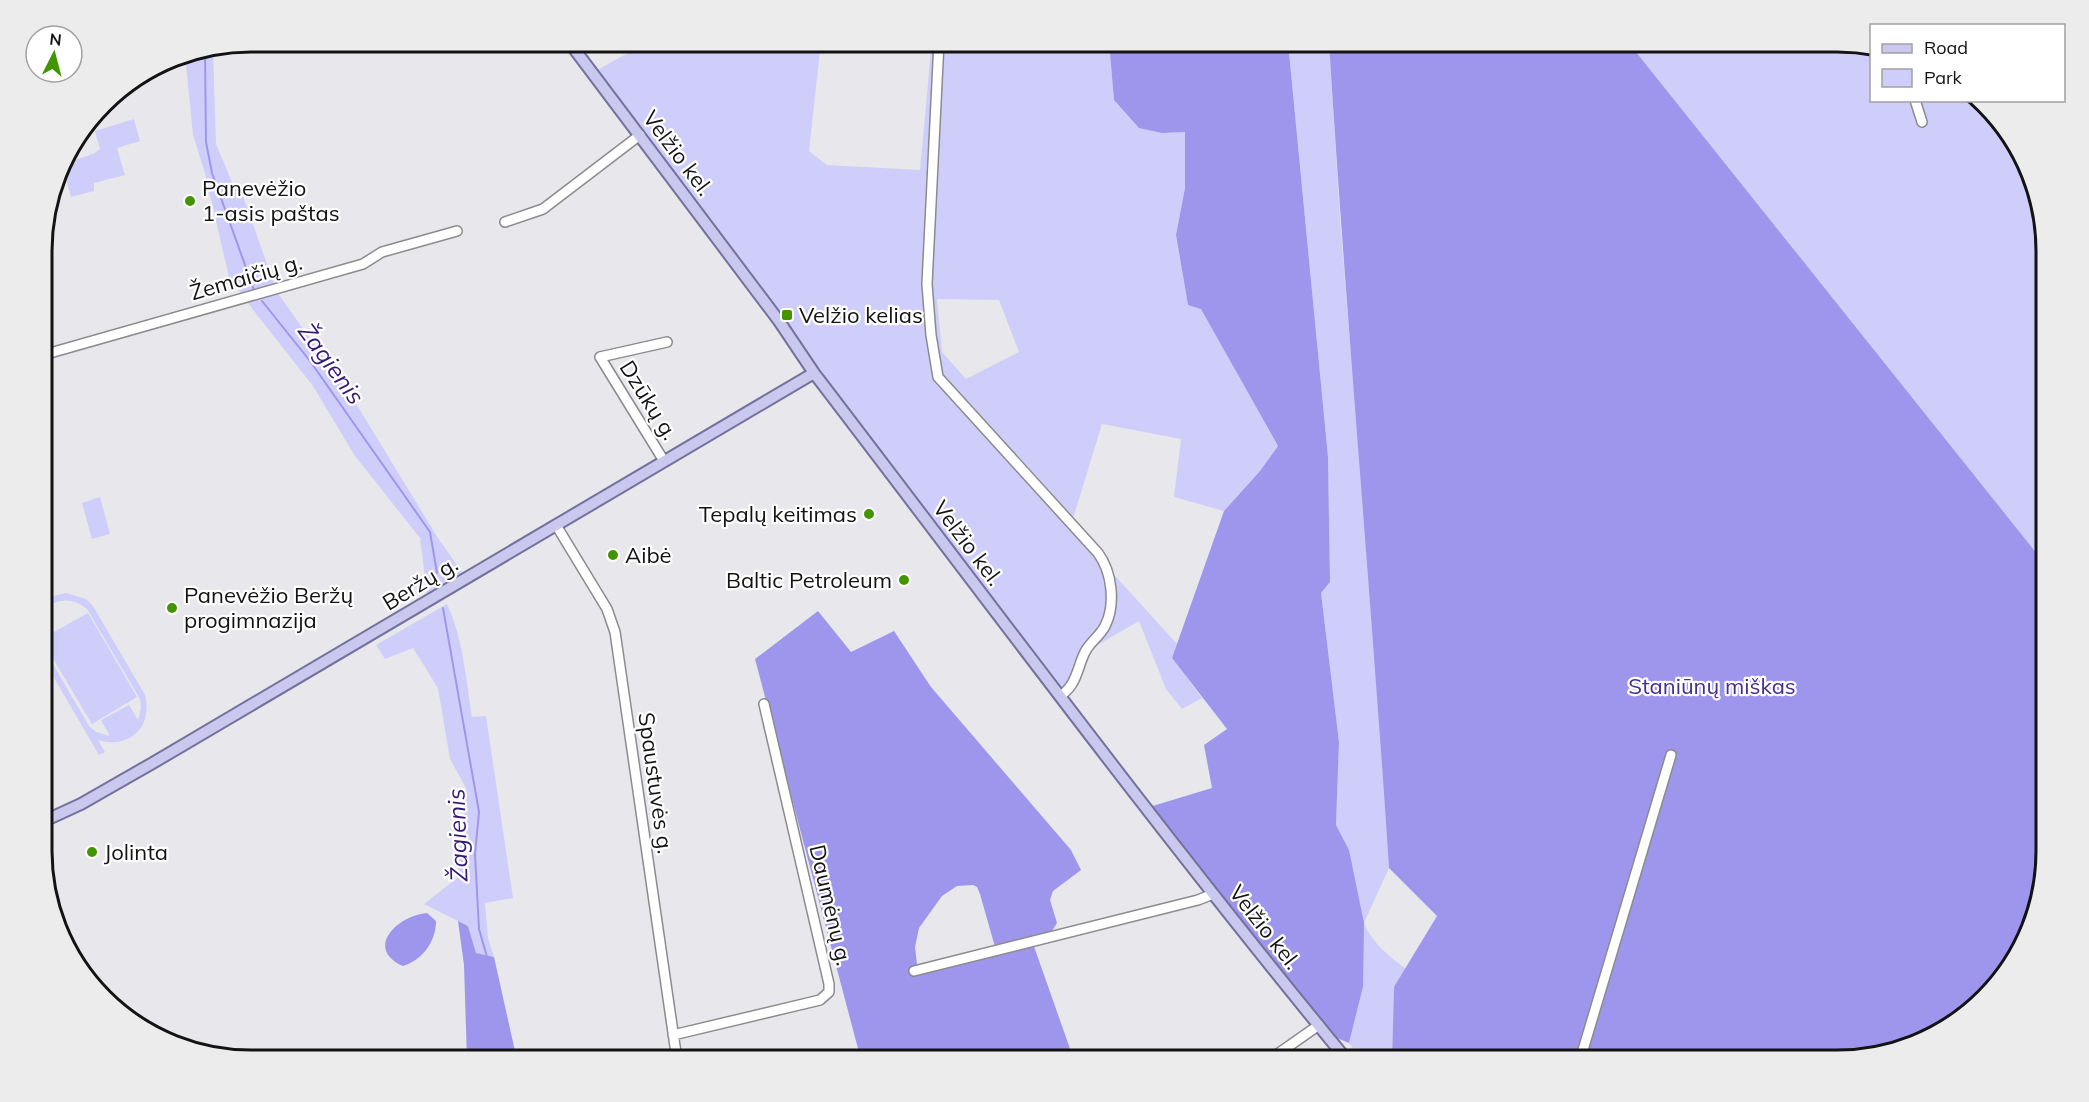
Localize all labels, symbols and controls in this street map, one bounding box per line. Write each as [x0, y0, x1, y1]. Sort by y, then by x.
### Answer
north arrow [24, 24, 84, 84]
legend [1870, 24, 2065, 102]
text: N [49, 29, 63, 50]
text: Road [1924, 36, 1968, 59]
text: Park [1924, 66, 1963, 89]
street label: Velžio kel. [637, 105, 719, 201]
place label: Panevėžio 1-asis paštas [202, 174, 340, 227]
marker: Panevėžio 1-asis paštas [183, 194, 197, 208]
street label: Žemaičių g. [187, 248, 305, 306]
place label: Velžio kelias [799, 301, 923, 329]
marker: Velžio kelias [780, 308, 794, 322]
water label: Žagienis [292, 317, 371, 410]
street label: Dzūkų g. [614, 355, 684, 445]
street label: Velžio kel. [927, 495, 1009, 591]
place label: Tepalų keitimas [699, 500, 857, 528]
marker: Tepalų keitimas [862, 507, 876, 521]
place label: Aibė [625, 541, 672, 569]
marker: Aibė [606, 548, 620, 562]
street label: Beržų g. [377, 550, 463, 616]
place label: Baltic Petroleum [726, 566, 892, 594]
marker: Baltic Petroleum [897, 573, 911, 587]
place label: Panevėžio Beržų progimnazija [184, 581, 353, 634]
marker: Panevėžio Beržų progimnazija [165, 601, 179, 615]
park label: Staniūnų miškas [1628, 672, 1796, 700]
street label: Spaustuvės g. [632, 711, 680, 855]
water label: Žagienis [440, 788, 474, 882]
place label: Jolinta [104, 838, 168, 866]
street label: Daumėnų g. [803, 842, 859, 968]
marker: Jolinta [85, 845, 99, 859]
street label: Velžio kel. [1223, 879, 1307, 975]

